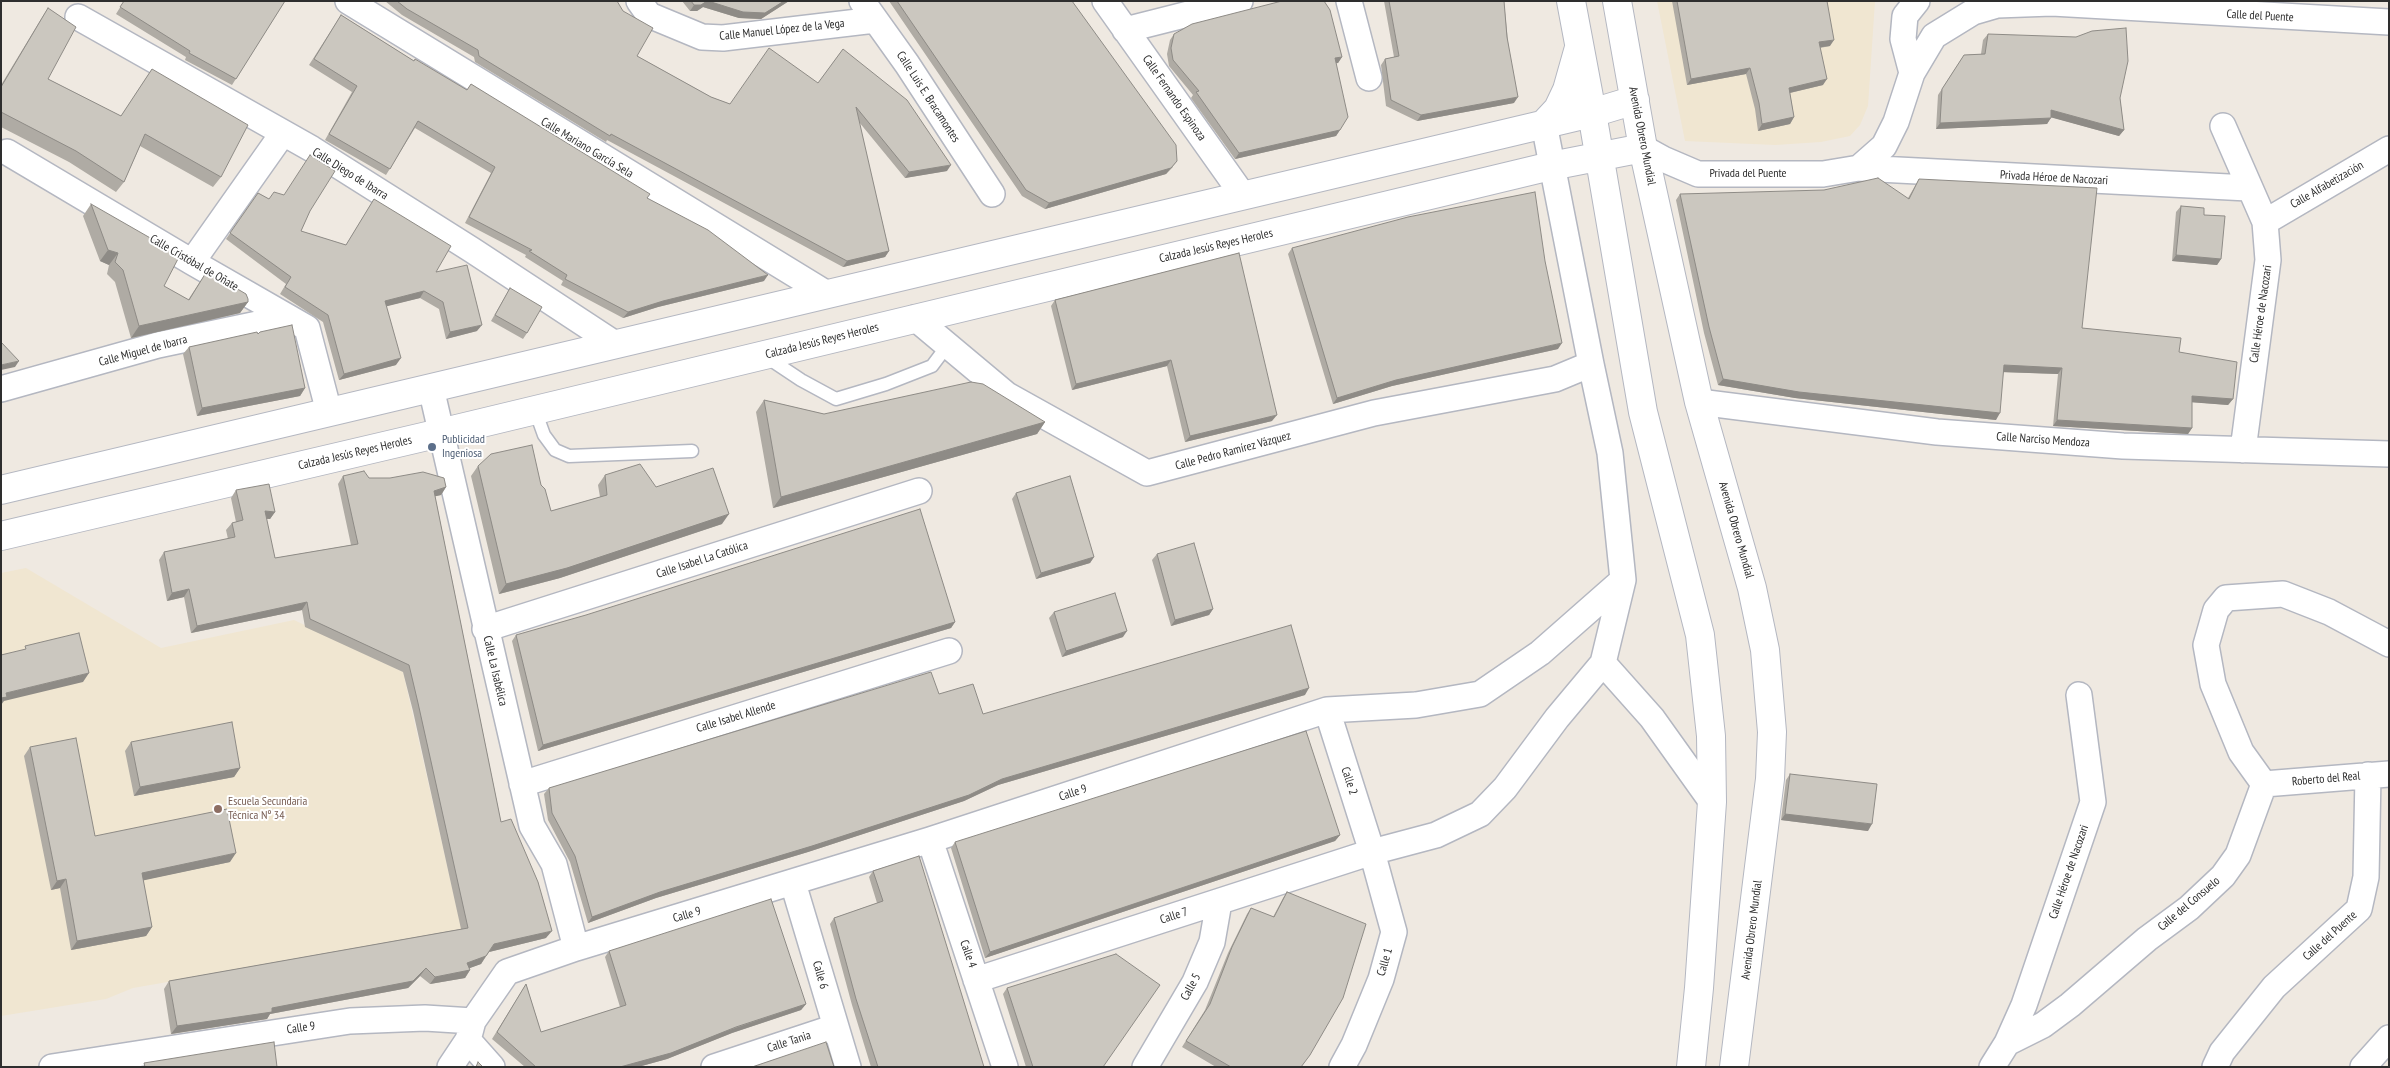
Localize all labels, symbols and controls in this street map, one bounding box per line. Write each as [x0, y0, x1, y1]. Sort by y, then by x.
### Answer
street label: Calle del Puente [2226, 7, 2294, 25]
street label: Calle Manuel López de la Vega [719, 16, 845, 44]
street label: Calle Luis E. Bracamontes [893, 49, 963, 145]
street label: Calle Fernando Espinoza [1139, 52, 1209, 144]
street label: Avenida Obrero Mundial [1625, 86, 1659, 186]
street label: Calle Mariano García Sela [538, 115, 636, 181]
street label: Calle Diego de Ibarra [309, 145, 391, 203]
street label: Calle Alfabetización [2288, 158, 2366, 212]
street label: Privada del Puente [1709, 167, 1787, 181]
street label: Privada Héroe de Nacozari [1999, 168, 2109, 188]
street label: Calzada Jesús Reyes Heroles [1158, 226, 1274, 266]
street label: Calle Cristóbal de Oñate [147, 232, 241, 294]
street label: Calle Héroe de Nacozari [2247, 264, 2275, 364]
street label: Calzada Jesús Reyes Heroles [764, 320, 880, 362]
street label: Calle Miguel de Ibarra [97, 332, 189, 370]
street label: Calle Pedro Ramírez Vázquez [1174, 429, 1292, 473]
street label: Calle Narciso Mendoza [1996, 430, 2090, 450]
street label: Calzada Jesús Reyes Heroles [297, 433, 413, 473]
place label: Publicidad Ingeniosa [442, 433, 485, 461]
marker: Publicidad Ingeniosa [426, 441, 438, 453]
street label: Avenida Obrero Mundial [1715, 480, 1757, 580]
street label: Calle Isabel La Católica [654, 538, 750, 582]
street label: Calle La Isabélica [480, 634, 510, 708]
street label: Calle Isabel Allende [695, 698, 777, 736]
street label: Calle 2 [1338, 765, 1360, 797]
street label: Roberto del Real [2291, 769, 2361, 789]
street label: Calle 9 [1057, 782, 1089, 804]
place label: Escuela Secundaria Técnica Nº 34 [228, 795, 307, 823]
marker: Escuela Secundaria Técnica Nº 34 [212, 803, 224, 815]
street label: Calle Héroe de Nacozari [2046, 823, 2092, 921]
street label: Calle del Consuelo [2155, 874, 2223, 934]
street label: Avenida Obrero Mundial [1739, 880, 1765, 980]
street label: Calle 9 [671, 904, 703, 926]
street label: Calle 7 [1158, 905, 1190, 927]
street label: Calle del Puente [2300, 908, 2360, 964]
street label: Calle 4 [957, 938, 979, 970]
street label: Calle 1 [1374, 946, 1396, 978]
street label: Calle 6 [809, 959, 831, 991]
street label: Calle 5 [1178, 971, 1204, 1003]
street label: Calle 9 [286, 1019, 316, 1037]
street label: Calle Tania [765, 1028, 813, 1056]

